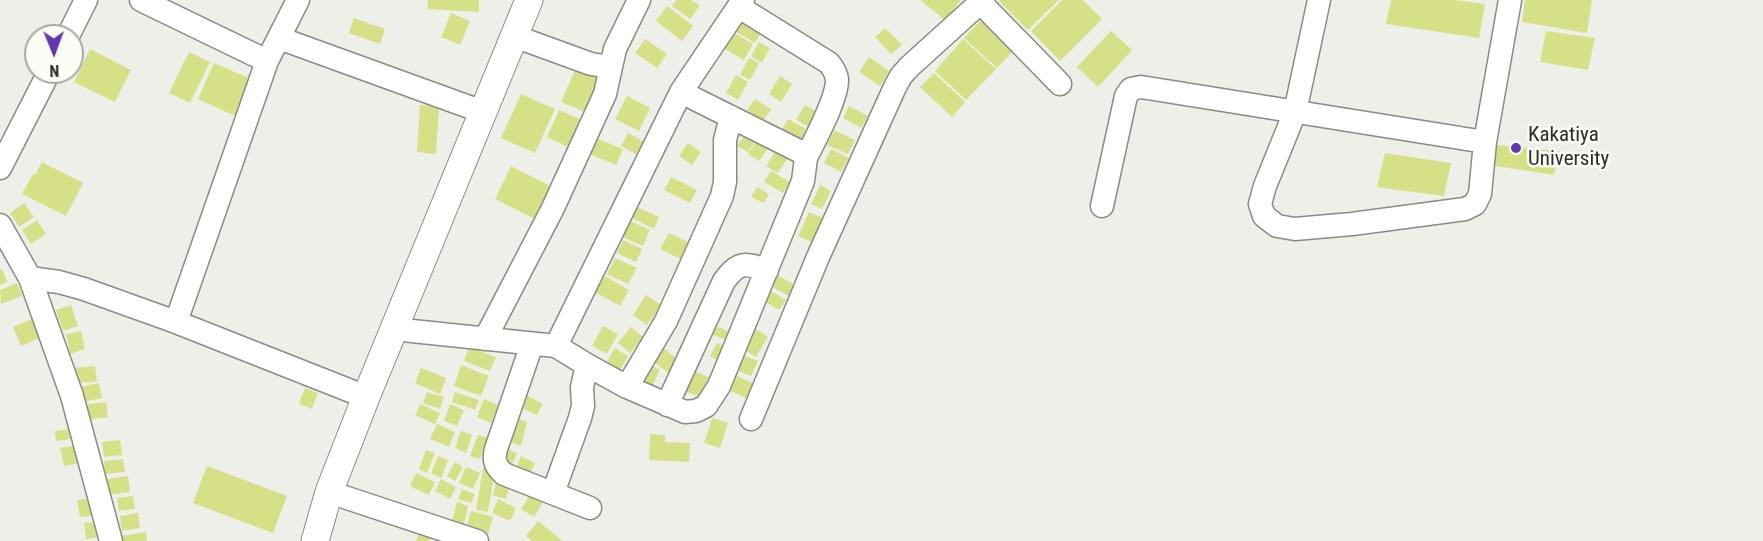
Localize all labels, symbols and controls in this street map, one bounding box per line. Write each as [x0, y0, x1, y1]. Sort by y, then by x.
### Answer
north arrow [24, 24, 84, 84]
text: N [49, 61, 59, 80]
place label: Kakatiya University [1528, 123, 1609, 173]
marker: Kakatiya University [1509, 141, 1523, 155]

